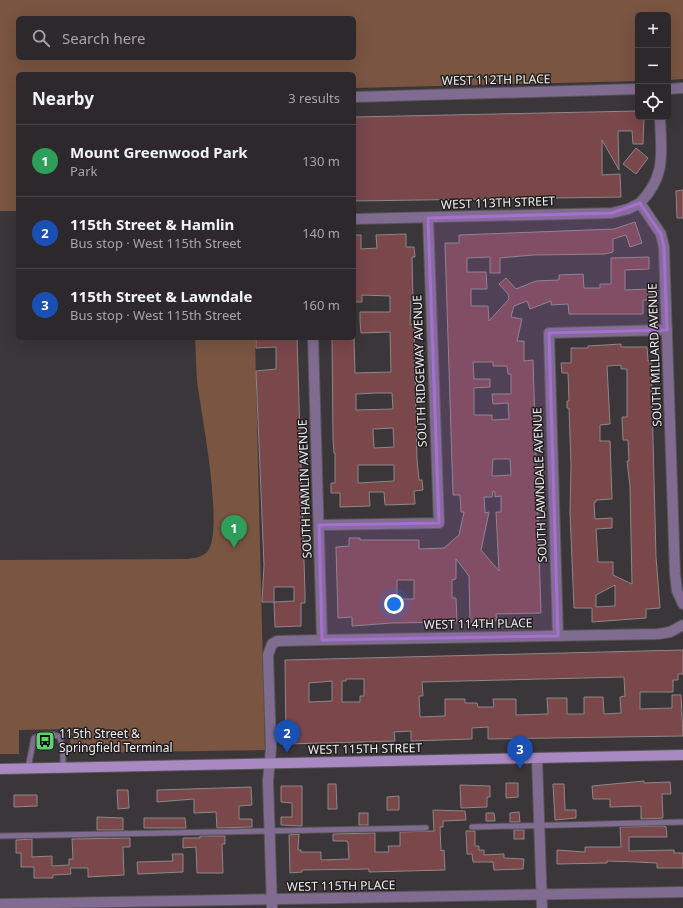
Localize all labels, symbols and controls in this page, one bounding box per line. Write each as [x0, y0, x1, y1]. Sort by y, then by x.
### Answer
map controls [635, 12, 671, 120]
button: + [635, 12, 671, 48]
search box [16, 16, 356, 60]
icon: search [30, 27, 52, 49]
text: Search here [62, 28, 145, 48]
button: − [635, 48, 671, 84]
street label: WEST 112TH PLACE [441, 70, 550, 89]
button: locate [635, 84, 671, 120]
text: Nearby [32, 87, 94, 110]
text: 3 results [288, 89, 340, 107]
text: Mount Greenwood Park [70, 142, 248, 162]
text: 1 [41, 152, 49, 170]
text: 130 m [302, 152, 340, 170]
text: Park [70, 162, 97, 180]
street label: WEST 113TH STREET [441, 192, 556, 213]
text: 115th Street & Hamlin [70, 214, 234, 234]
text: 2 [41, 224, 49, 242]
text: 140 m [302, 224, 340, 242]
text: Bus stop · West 115th Street [70, 234, 241, 252]
street label: SOUTH MILLARD AVENUE [643, 283, 666, 427]
text: 115th Street & Lawndale [70, 286, 252, 306]
street label: SOUTH RIDGEWAY AVENUE [408, 295, 431, 447]
text: 3 [41, 296, 49, 314]
text: 160 m [302, 296, 340, 314]
text: Bus stop · West 115th Street [70, 306, 241, 324]
street label: SOUTH LAWNDALE AVENUE [528, 407, 551, 563]
street label: SOUTH HAMLIN AVENUE [294, 419, 315, 559]
pin: 1 [221, 515, 247, 548]
your location [384, 594, 404, 614]
street label: WEST 114TH PLACE [423, 614, 532, 633]
pin: 2 [274, 720, 300, 753]
place label: 115th Street & Springfield Terminal [59, 725, 173, 756]
bus stop icon: 115th Street & Springfield Terminal [34, 730, 56, 752]
pin: 3 [507, 736, 533, 769]
street label: WEST 115TH STREET [308, 739, 423, 758]
street label: WEST 115TH PLACE [286, 876, 395, 895]

